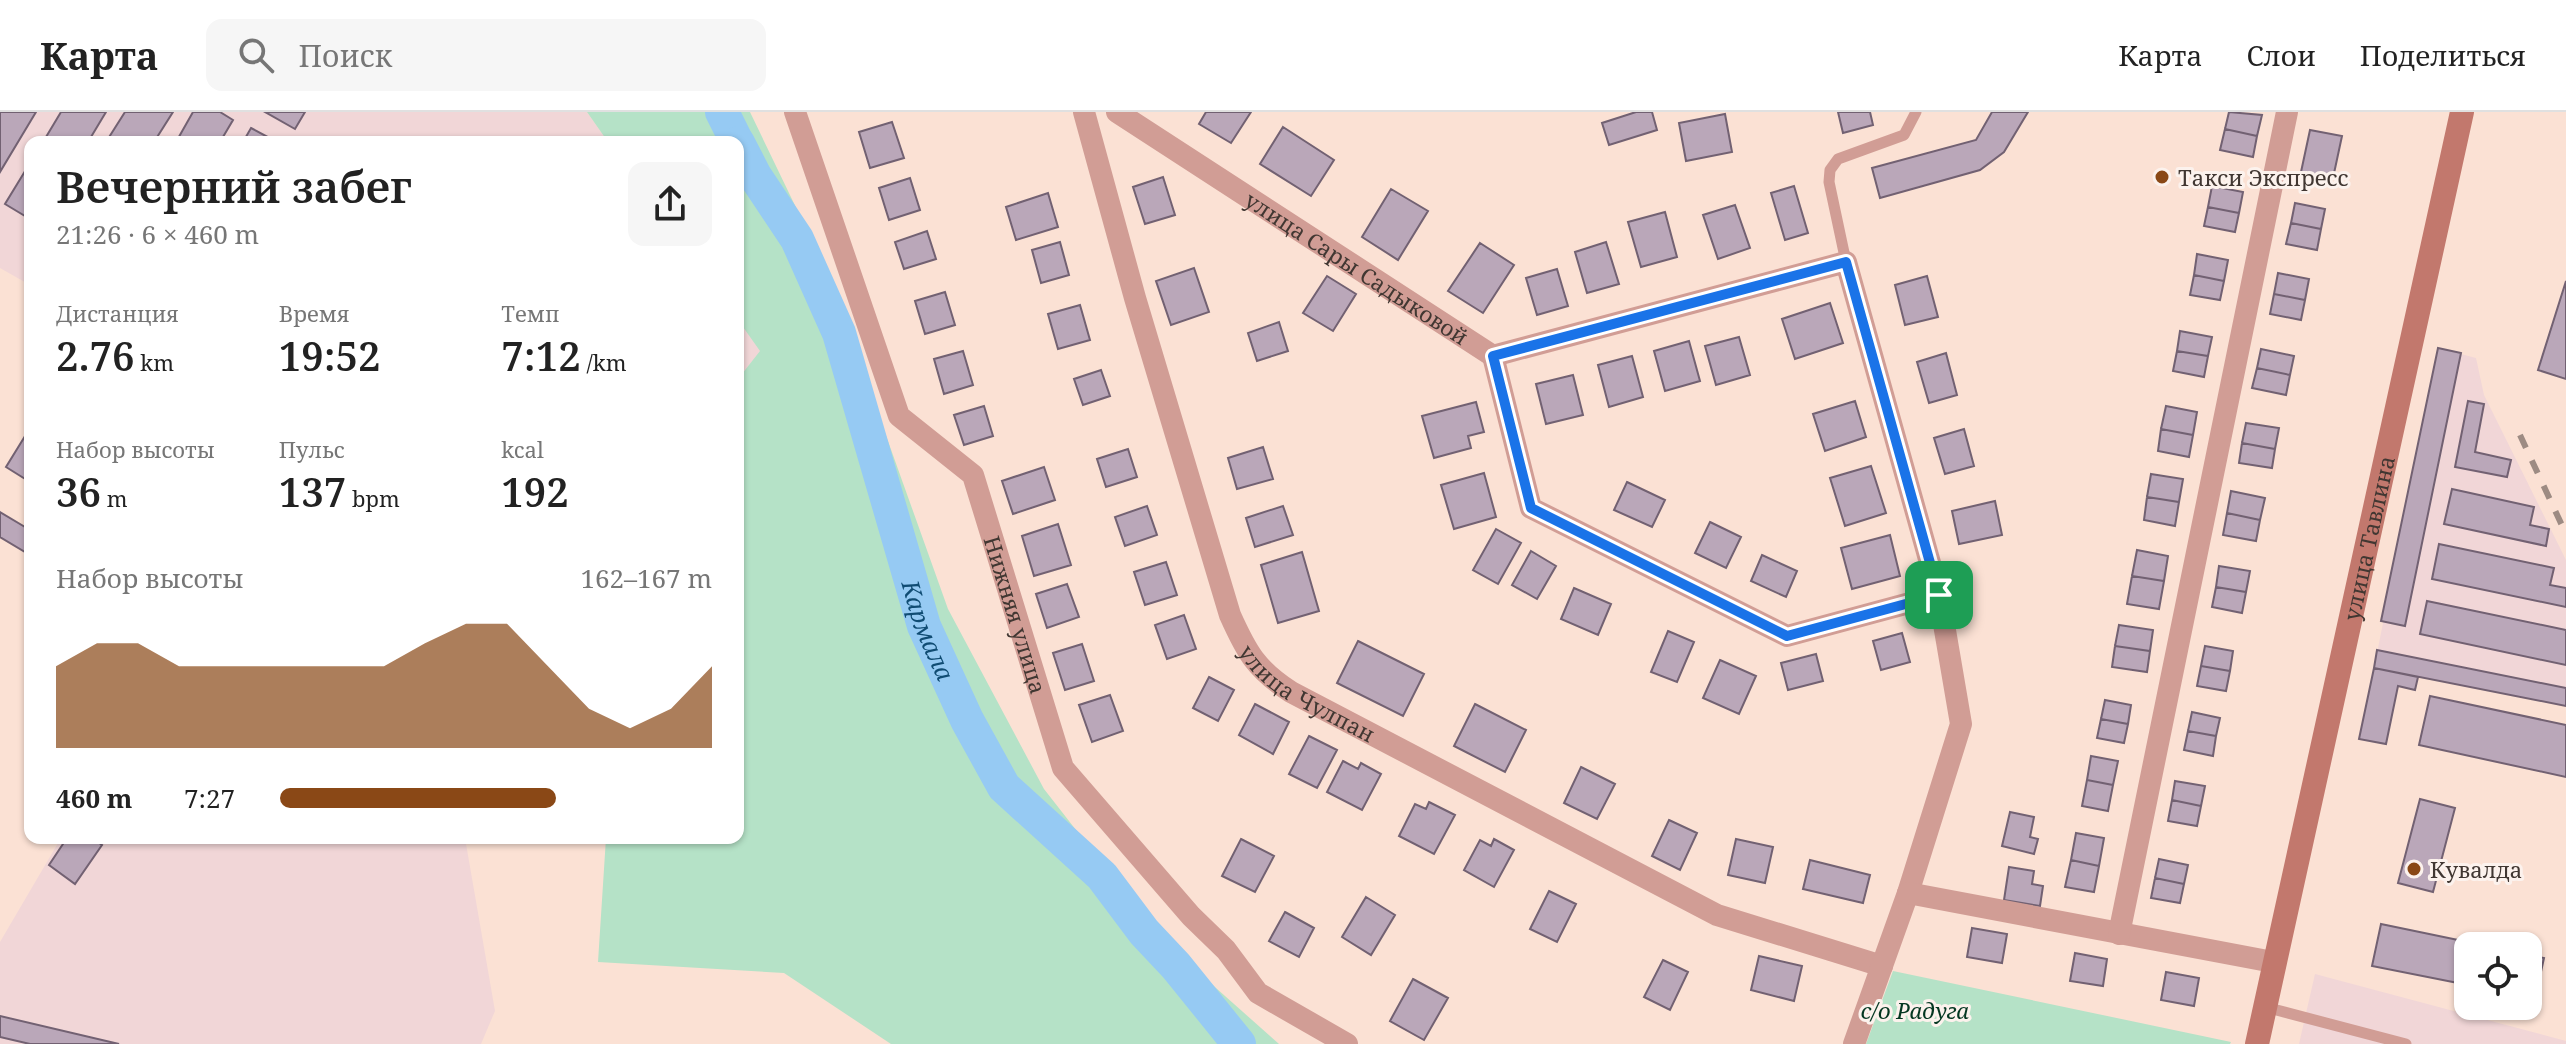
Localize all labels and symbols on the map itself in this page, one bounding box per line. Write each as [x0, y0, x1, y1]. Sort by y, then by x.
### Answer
place label: Такси Экспресс [2178, 162, 2348, 192]
marker: Такси Экспресс [2153, 168, 2171, 186]
street label: улица Сары Садыковой [1239, 184, 1474, 351]
street label: улица Тавлина [2336, 453, 2401, 623]
street label: Нижняя улица [978, 532, 1054, 697]
pin [1905, 561, 1973, 629]
water label: Кармала [895, 575, 963, 686]
street label: улица Чулпан [1233, 639, 1381, 749]
place label: Кувалда [2430, 854, 2522, 884]
marker: Кувалда [2405, 860, 2423, 878]
park label: с/о Радуга [1861, 995, 1970, 1025]

